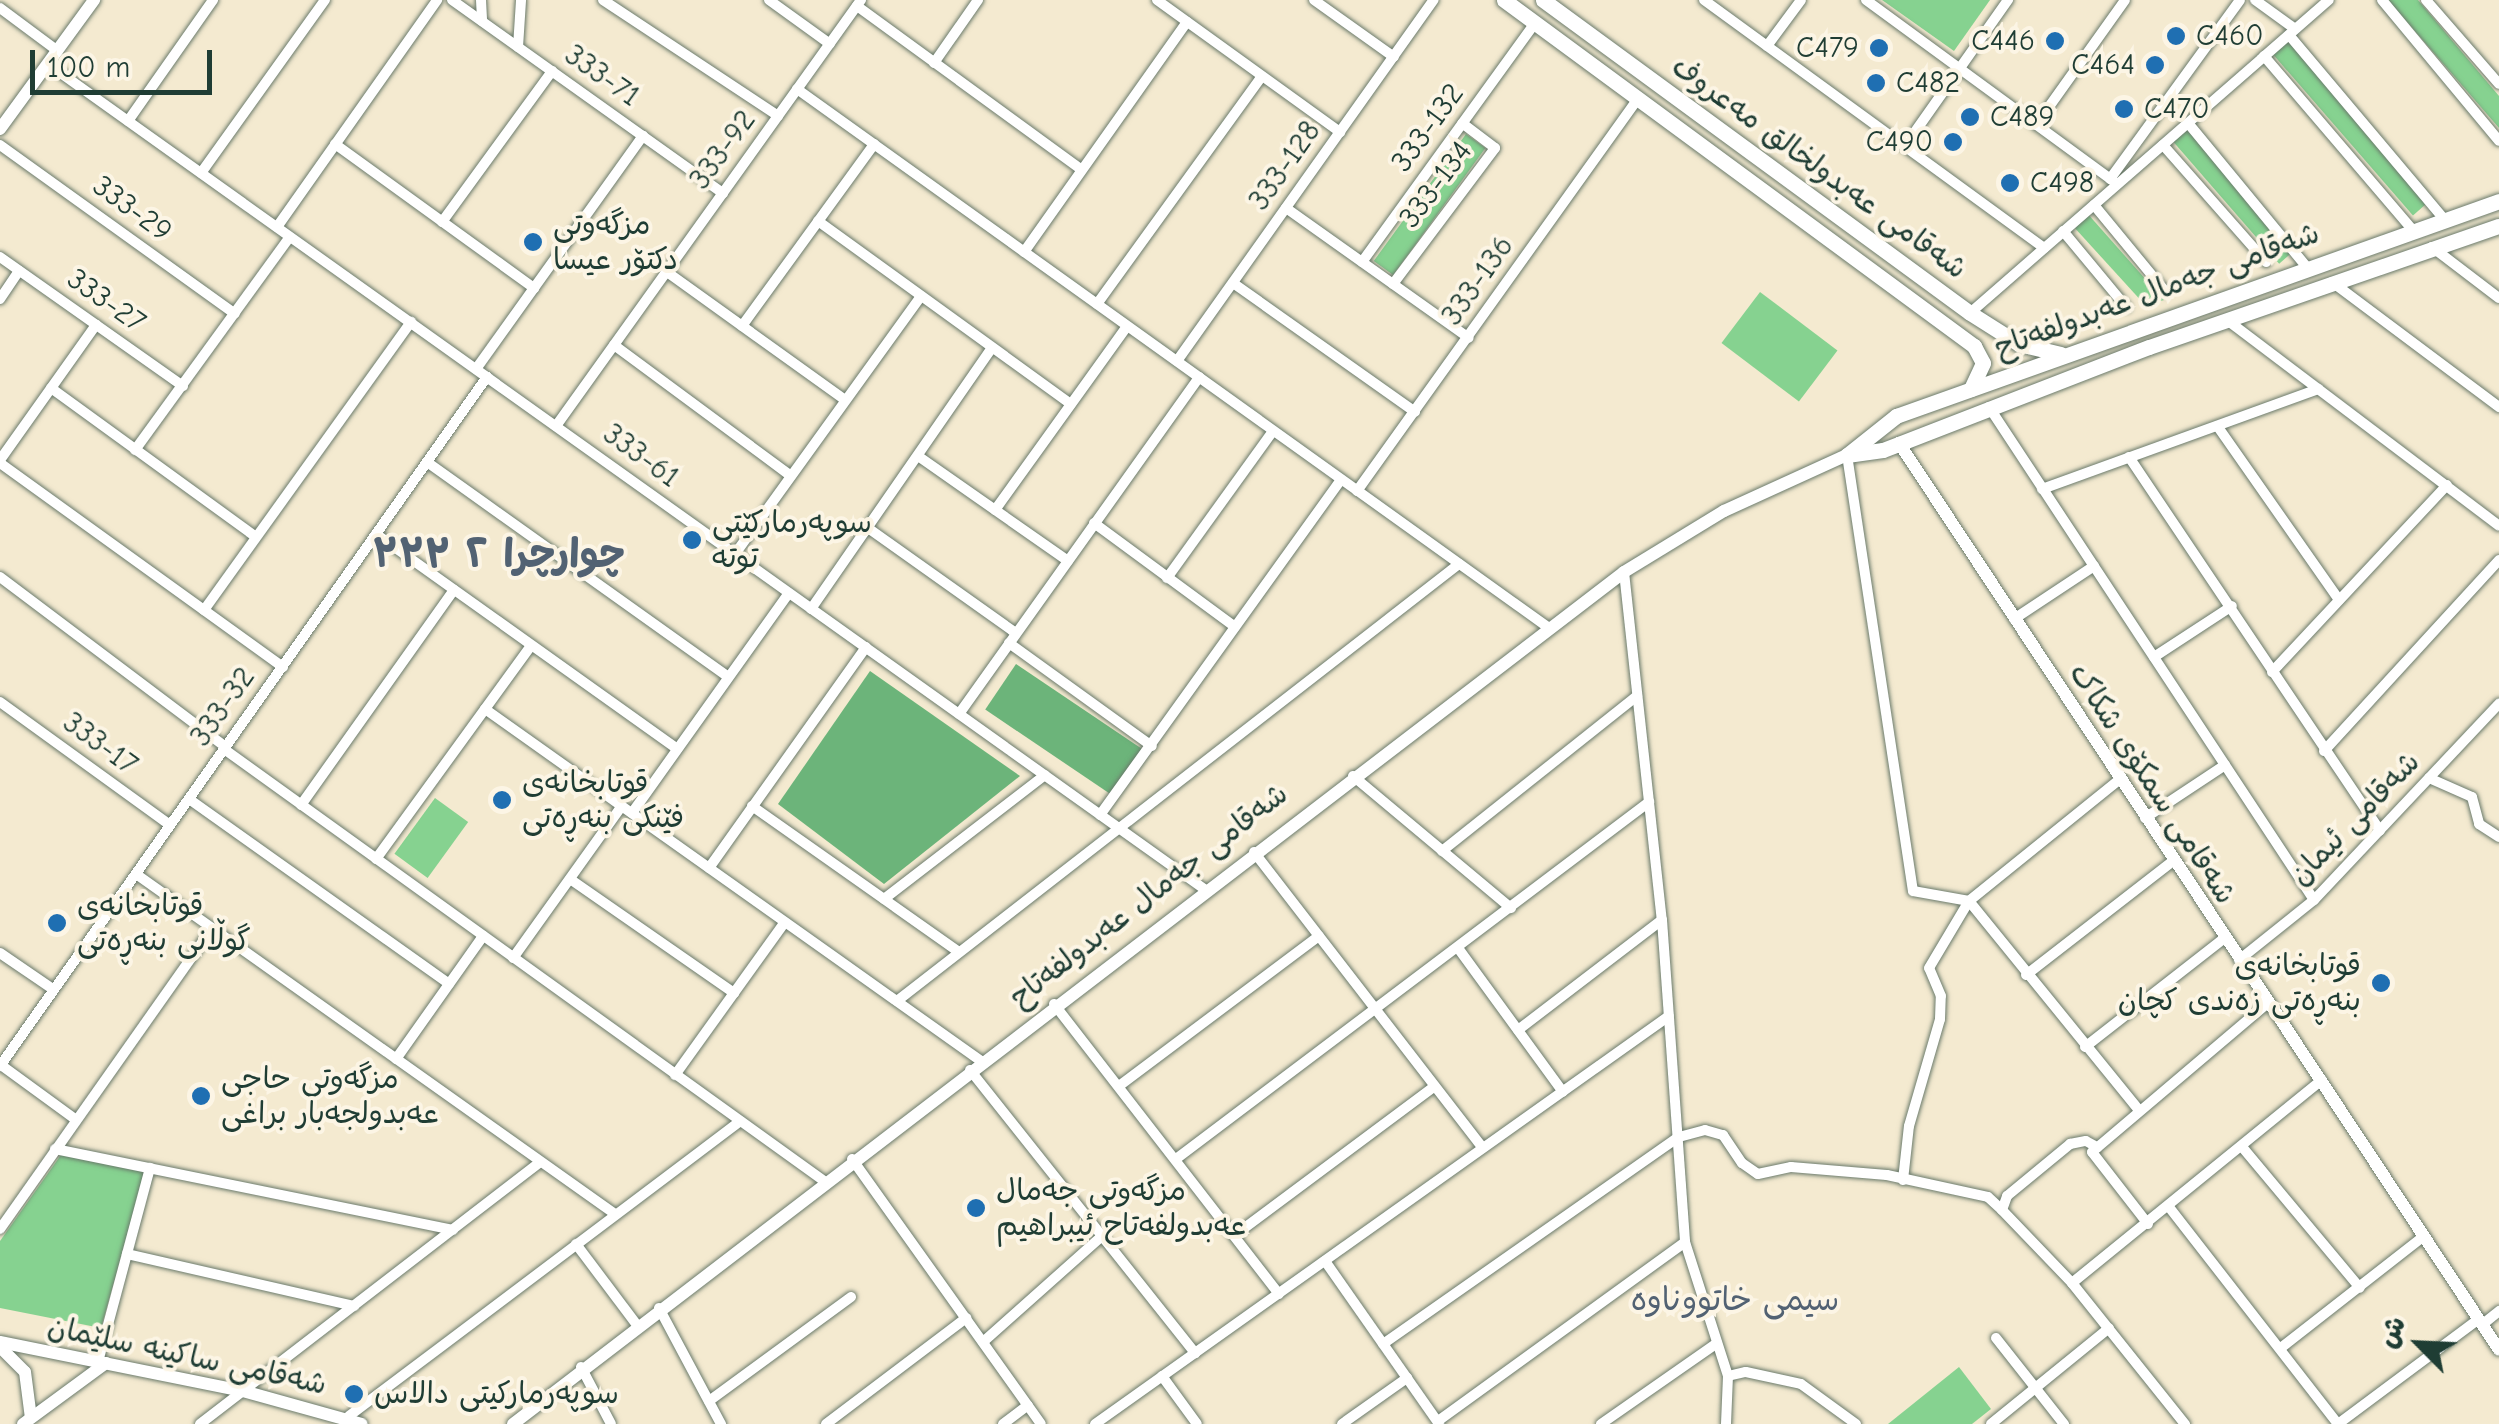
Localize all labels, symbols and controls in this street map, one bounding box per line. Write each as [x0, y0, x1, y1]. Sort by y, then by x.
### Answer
place label: C460 [2196, 18, 2263, 54]
place label: C446 [1971, 23, 2035, 59]
marker: C460 [2165, 25, 2187, 47]
scale bar [35, 30, 218, 92]
place label: C479 [1796, 30, 1859, 66]
marker: C446 [2044, 30, 2066, 52]
street label: 333-71 [557, 37, 647, 115]
marker: C479 [1868, 37, 1890, 59]
place label: C464 [2071, 47, 2135, 83]
street label: شەقامی عەبدولخالق مەعروف [1664, 49, 1974, 287]
text: 100 m [47, 50, 130, 85]
marker: C464 [2144, 54, 2166, 76]
place label: C482 [1896, 65, 1960, 101]
marker: C482 [1865, 72, 1887, 94]
street label: 333-132 [1384, 77, 1472, 179]
place label: C470 [2144, 91, 2209, 127]
marker: C470 [2113, 98, 2135, 120]
place label: C489 [1990, 99, 2054, 135]
street label: 333-92 [682, 103, 764, 197]
marker: C489 [1959, 106, 1981, 128]
street label: 333-128 [1241, 114, 1329, 218]
place label: C490 [1866, 124, 1933, 160]
marker: C490 [1942, 131, 1964, 153]
street label: 333-134 [1392, 135, 1480, 235]
place label: C498 [2030, 165, 2094, 201]
street label: 333-29 [85, 168, 179, 250]
marker: C498 [1999, 172, 2021, 194]
place label: مزگەوتی دکتۆر عیسا [553, 207, 678, 278]
street label: شەقامی جەمال عەبدولفەتاح [1990, 215, 2324, 367]
street label: 333-136 [1434, 229, 1522, 333]
marker: مزگەوتی دکتۆر عیسا [522, 231, 544, 253]
street label: 333-27 [60, 261, 152, 341]
street label: 333-61 [596, 416, 686, 496]
place label: سوپەرمارکێتی توتە [712, 505, 872, 576]
marker: سوپەرمارکێتی توتە [681, 529, 703, 551]
district label: چوارچرا ٢ ٣٣٣ [373, 530, 625, 578]
street label: شەقامی سمکۆی شکاک [2061, 657, 2243, 911]
street label: 333-32 [183, 660, 263, 754]
street label: 333-17 [56, 705, 144, 783]
street label: شەقامی ئیمان [2282, 745, 2428, 893]
place label: قوتابخانەی فێنکی بنەڕەتی [522, 765, 684, 836]
street label: شەقامی جەمال عەبدولفەتاح [1003, 776, 1295, 1016]
marker: قوتابخانەی فێنکی بنەڕەتی [491, 789, 513, 811]
place label: قوتابخانەی گوڵانی بنەڕەتی [77, 888, 251, 958]
marker: قوتابخانەی گوڵانی بنەڕەتی [46, 912, 68, 934]
place label: قوتابخانەی بنەڕەتی زەندی کچان [2118, 948, 2361, 1018]
marker: قوتابخانەی بنەڕەتی زەندی کچان [2370, 972, 2392, 994]
place label: مزگەوتی حاجی عەبدولجەبار براغی [221, 1061, 439, 1132]
marker: مزگەوتی حاجی عەبدولجەبار براغی [190, 1085, 212, 1107]
place label: مزگەوتی جەمال عەبدولفەتاح ئیبراهیم [996, 1173, 1246, 1244]
marker: مزگەوتی جەمال عەبدولفەتاح ئیبراهیم [965, 1197, 987, 1219]
district label: سیمی خاتووناوه [1631, 1281, 1839, 1319]
north arrow [2369, 1294, 2469, 1394]
street label: شەقامی ساکینە سلێمان [44, 1309, 330, 1403]
text: ش [2371, 1311, 2412, 1352]
place label: سوپەرمارکیتی دالاس [374, 1376, 619, 1412]
marker: سوپەرمارکیتی دالاس [343, 1383, 365, 1405]

